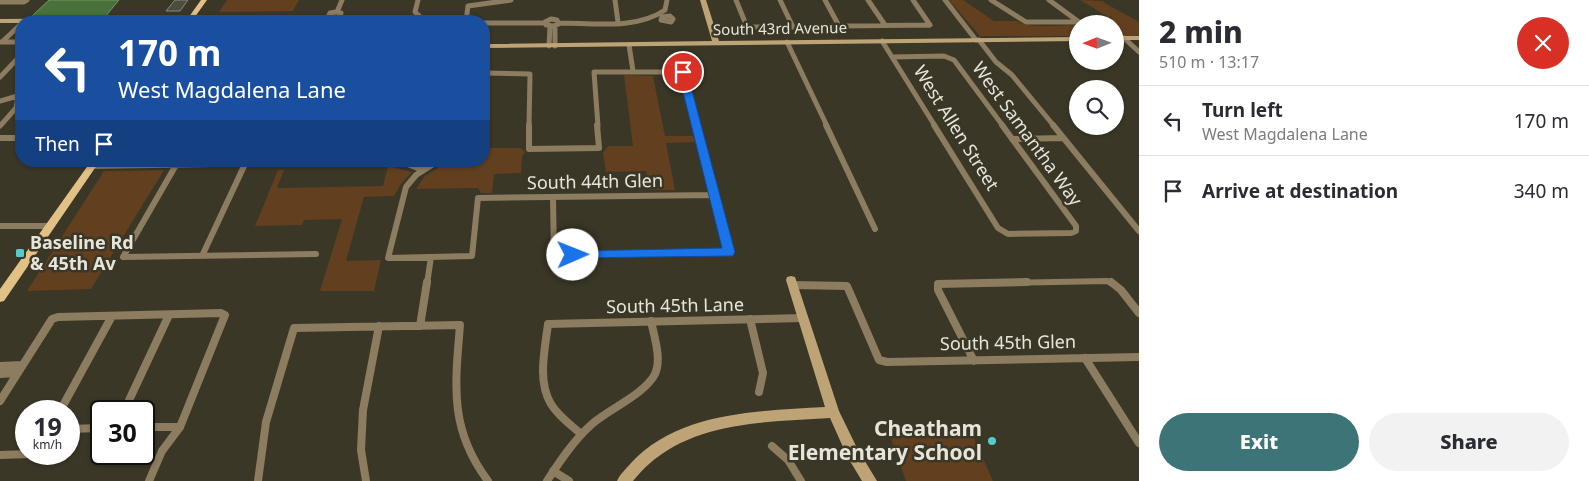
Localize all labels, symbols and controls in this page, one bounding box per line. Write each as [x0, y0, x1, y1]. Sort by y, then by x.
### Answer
text: 2 min [1159, 11, 1243, 52]
north arrow [1069, 15, 1124, 70]
map controls [1069, 15, 1124, 135]
street label: South 43rd Avenue [713, 17, 847, 39]
button: close [1517, 17, 1569, 69]
text: 170 m [118, 29, 221, 76]
icon: left [35, 35, 100, 100]
pin [662, 51, 704, 93]
text: 510 m · 13:17 [1159, 51, 1259, 73]
street label: West Samantha Way [967, 57, 1089, 211]
icon: arrive [669, 58, 697, 86]
street label: West Allen Street [909, 60, 1005, 195]
text: West Magdalena Lane [118, 74, 346, 104]
button: search [1069, 80, 1124, 135]
text: Turn left [1202, 97, 1283, 123]
icon: left [1159, 107, 1187, 135]
text: 170 m [1514, 108, 1569, 134]
text: West Magdalena Lane [1202, 123, 1368, 145]
icon: arrive [90, 130, 118, 158]
text: Then [35, 131, 80, 157]
street label: South 44th Glen [527, 168, 663, 194]
icon: arrive [1159, 177, 1187, 205]
text: Arrive at destination [1202, 178, 1398, 204]
text: 340 m [1514, 178, 1569, 204]
position arrow [546, 228, 598, 280]
place label: Baseline Rd & 45th Av [30, 230, 134, 275]
marker: Baseline Rd & 45th Av [14, 247, 26, 259]
street label: South 45th Lane [606, 292, 744, 318]
street label: South 45th Glen [940, 329, 1076, 355]
speed limit sign: 30 [90, 400, 155, 465]
text: 19 [33, 409, 62, 443]
button: Exit [1159, 413, 1359, 471]
button: Share [1369, 413, 1569, 471]
place label: Cheatham Elementary School [788, 414, 982, 466]
marker: Cheatham Elementary School [986, 435, 998, 447]
text: km/h [33, 436, 62, 453]

